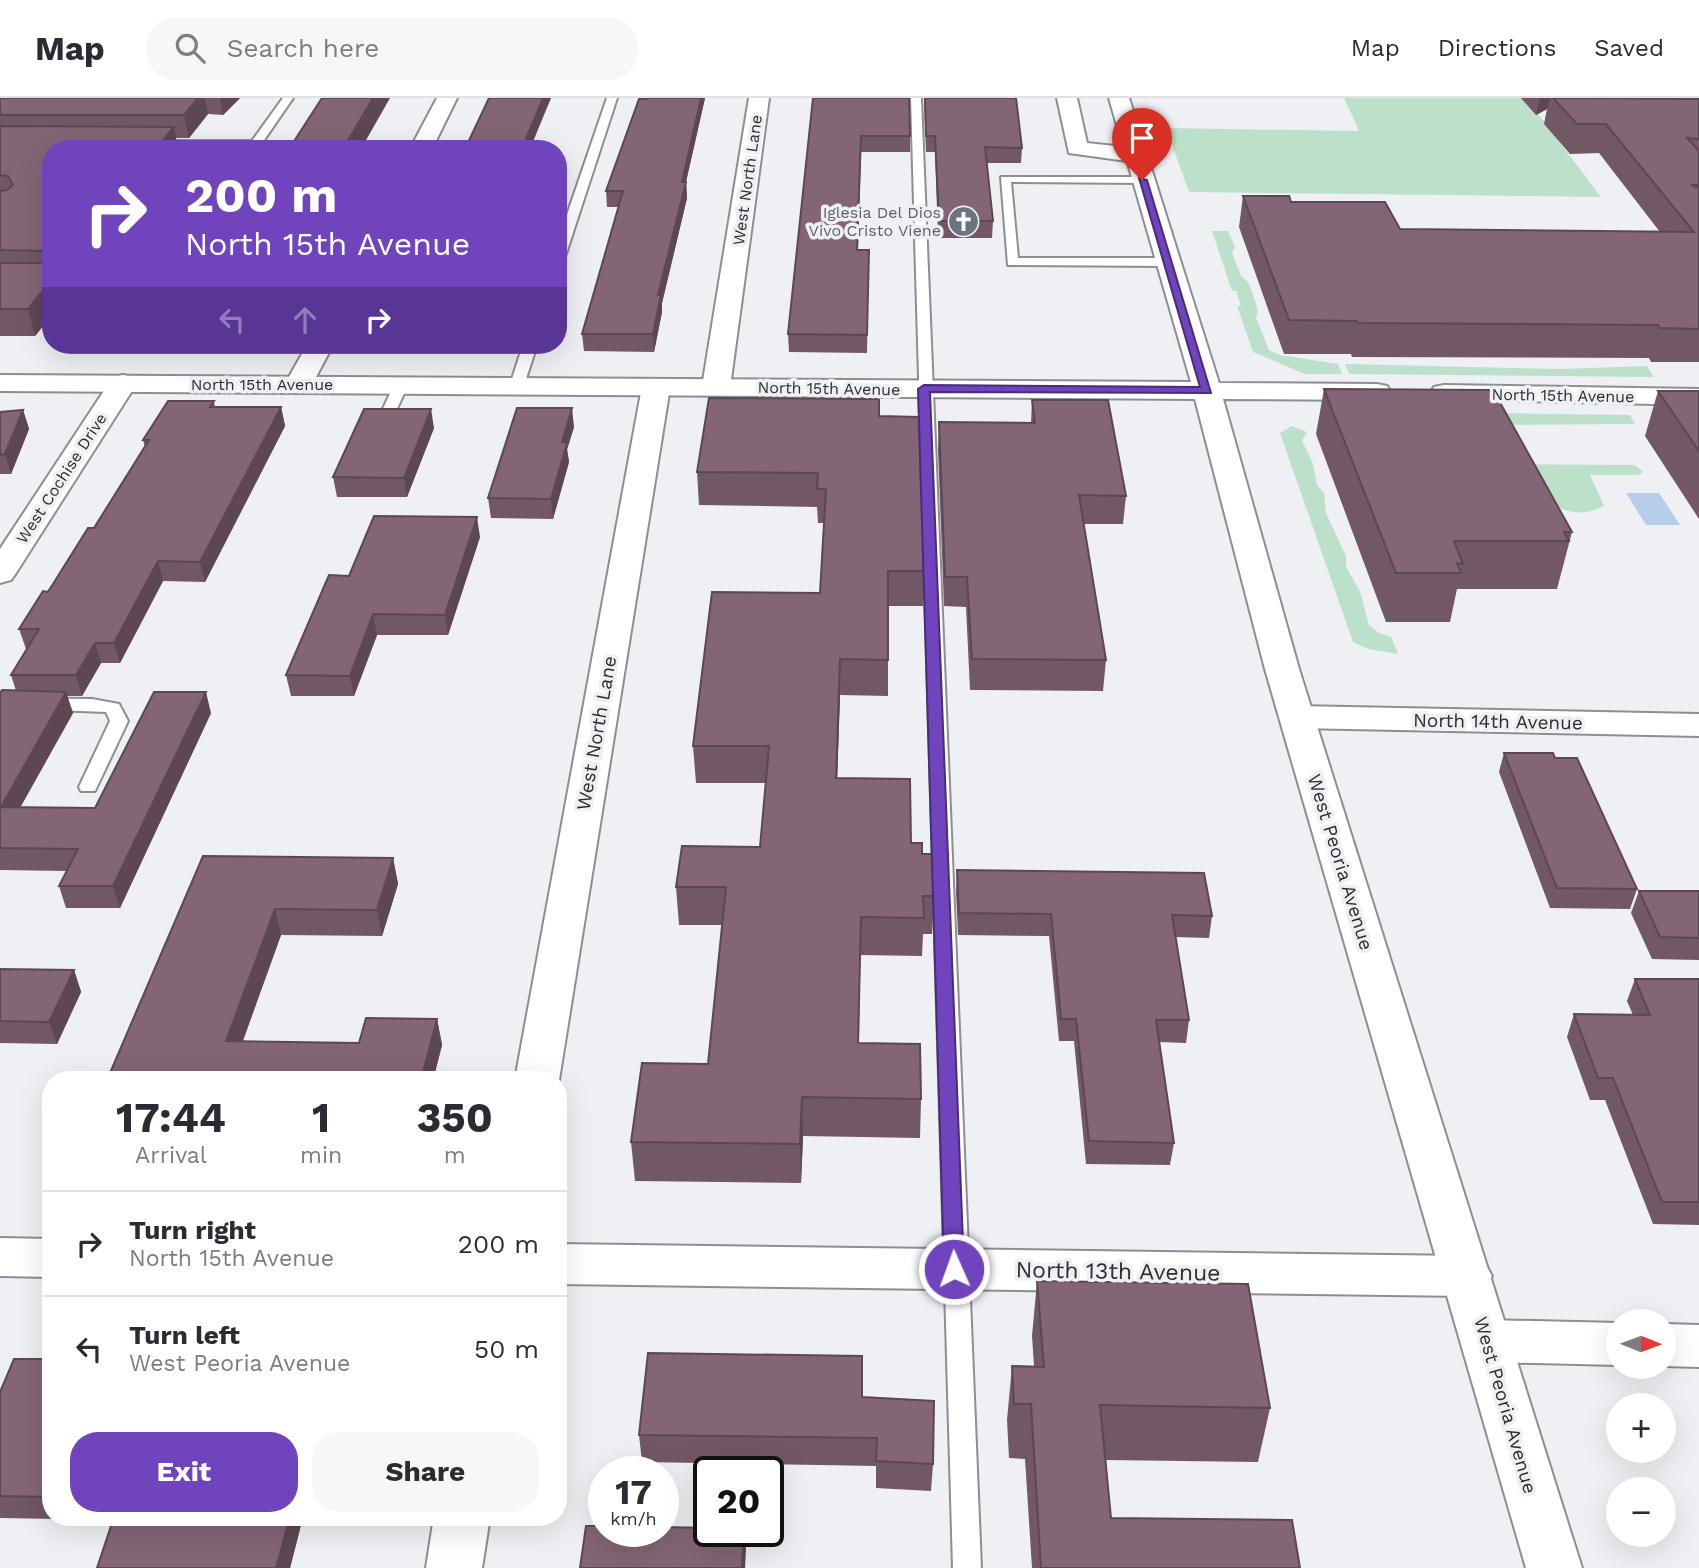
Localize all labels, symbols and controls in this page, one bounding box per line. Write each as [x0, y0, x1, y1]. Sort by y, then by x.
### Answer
search box [147, 17, 637, 80]
text: Map [35, 29, 105, 68]
icon: search [171, 29, 209, 67]
text: Search here [227, 33, 379, 63]
text: Map [1351, 34, 1400, 62]
text: Directions [1438, 34, 1556, 62]
text: Saved [1594, 34, 1664, 62]
pin [1112, 108, 1172, 180]
street label: West North Lane [729, 114, 766, 247]
icon: arrive [1123, 119, 1161, 157]
text: 200 m [185, 166, 337, 224]
icon: right [70, 168, 161, 259]
place label: Iglesia Del Dios Vivo Cristo Viene [809, 203, 941, 240]
church icon: Iglesia Del Dios Vivo Cristo Viene [947, 204, 981, 238]
text: North 15th Avenue [185, 225, 470, 263]
icon: left [213, 301, 251, 339]
icon: ahead [286, 301, 324, 339]
icon: right [359, 301, 397, 339]
street label: North 15th Avenue [191, 375, 333, 394]
street label: North 15th Avenue [758, 378, 900, 399]
street label: North 15th Avenue [1492, 385, 1634, 406]
street label: West Cochise Drive [12, 410, 111, 547]
street label: West North Lane [572, 654, 621, 812]
street label: North 14th Avenue [1413, 709, 1583, 734]
street label: West Peoria Avenue [1303, 771, 1378, 953]
text: 17:44 [116, 1093, 226, 1142]
text: 1 [312, 1093, 330, 1142]
text: 350 [416, 1093, 493, 1142]
text: Arrival [135, 1142, 207, 1169]
text: min [300, 1142, 342, 1169]
text: m [444, 1142, 466, 1169]
text: Turn right [129, 1215, 256, 1245]
icon: right [70, 1225, 108, 1263]
text: 200 m [458, 1229, 539, 1259]
position arrow [917, 1232, 991, 1306]
text: North 15th Avenue [129, 1245, 334, 1272]
street label: North 13th Avenue [1015, 1256, 1221, 1287]
north arrow [1606, 1309, 1676, 1379]
map controls [1606, 1309, 1676, 1547]
street label: West Peoria Avenue [1469, 1314, 1542, 1496]
text: Turn left [129, 1320, 240, 1350]
icon: left [70, 1330, 108, 1368]
text: 50 m [474, 1334, 539, 1364]
text: West Peoria Avenue [129, 1350, 350, 1377]
button: + [1606, 1393, 1676, 1463]
button: Exit [70, 1432, 298, 1512]
button: Share [312, 1432, 539, 1512]
speed limit sign: 20 [693, 1456, 784, 1547]
text: 17 [615, 1471, 652, 1513]
button: − [1606, 1477, 1676, 1547]
text: km/h [610, 1508, 657, 1529]

